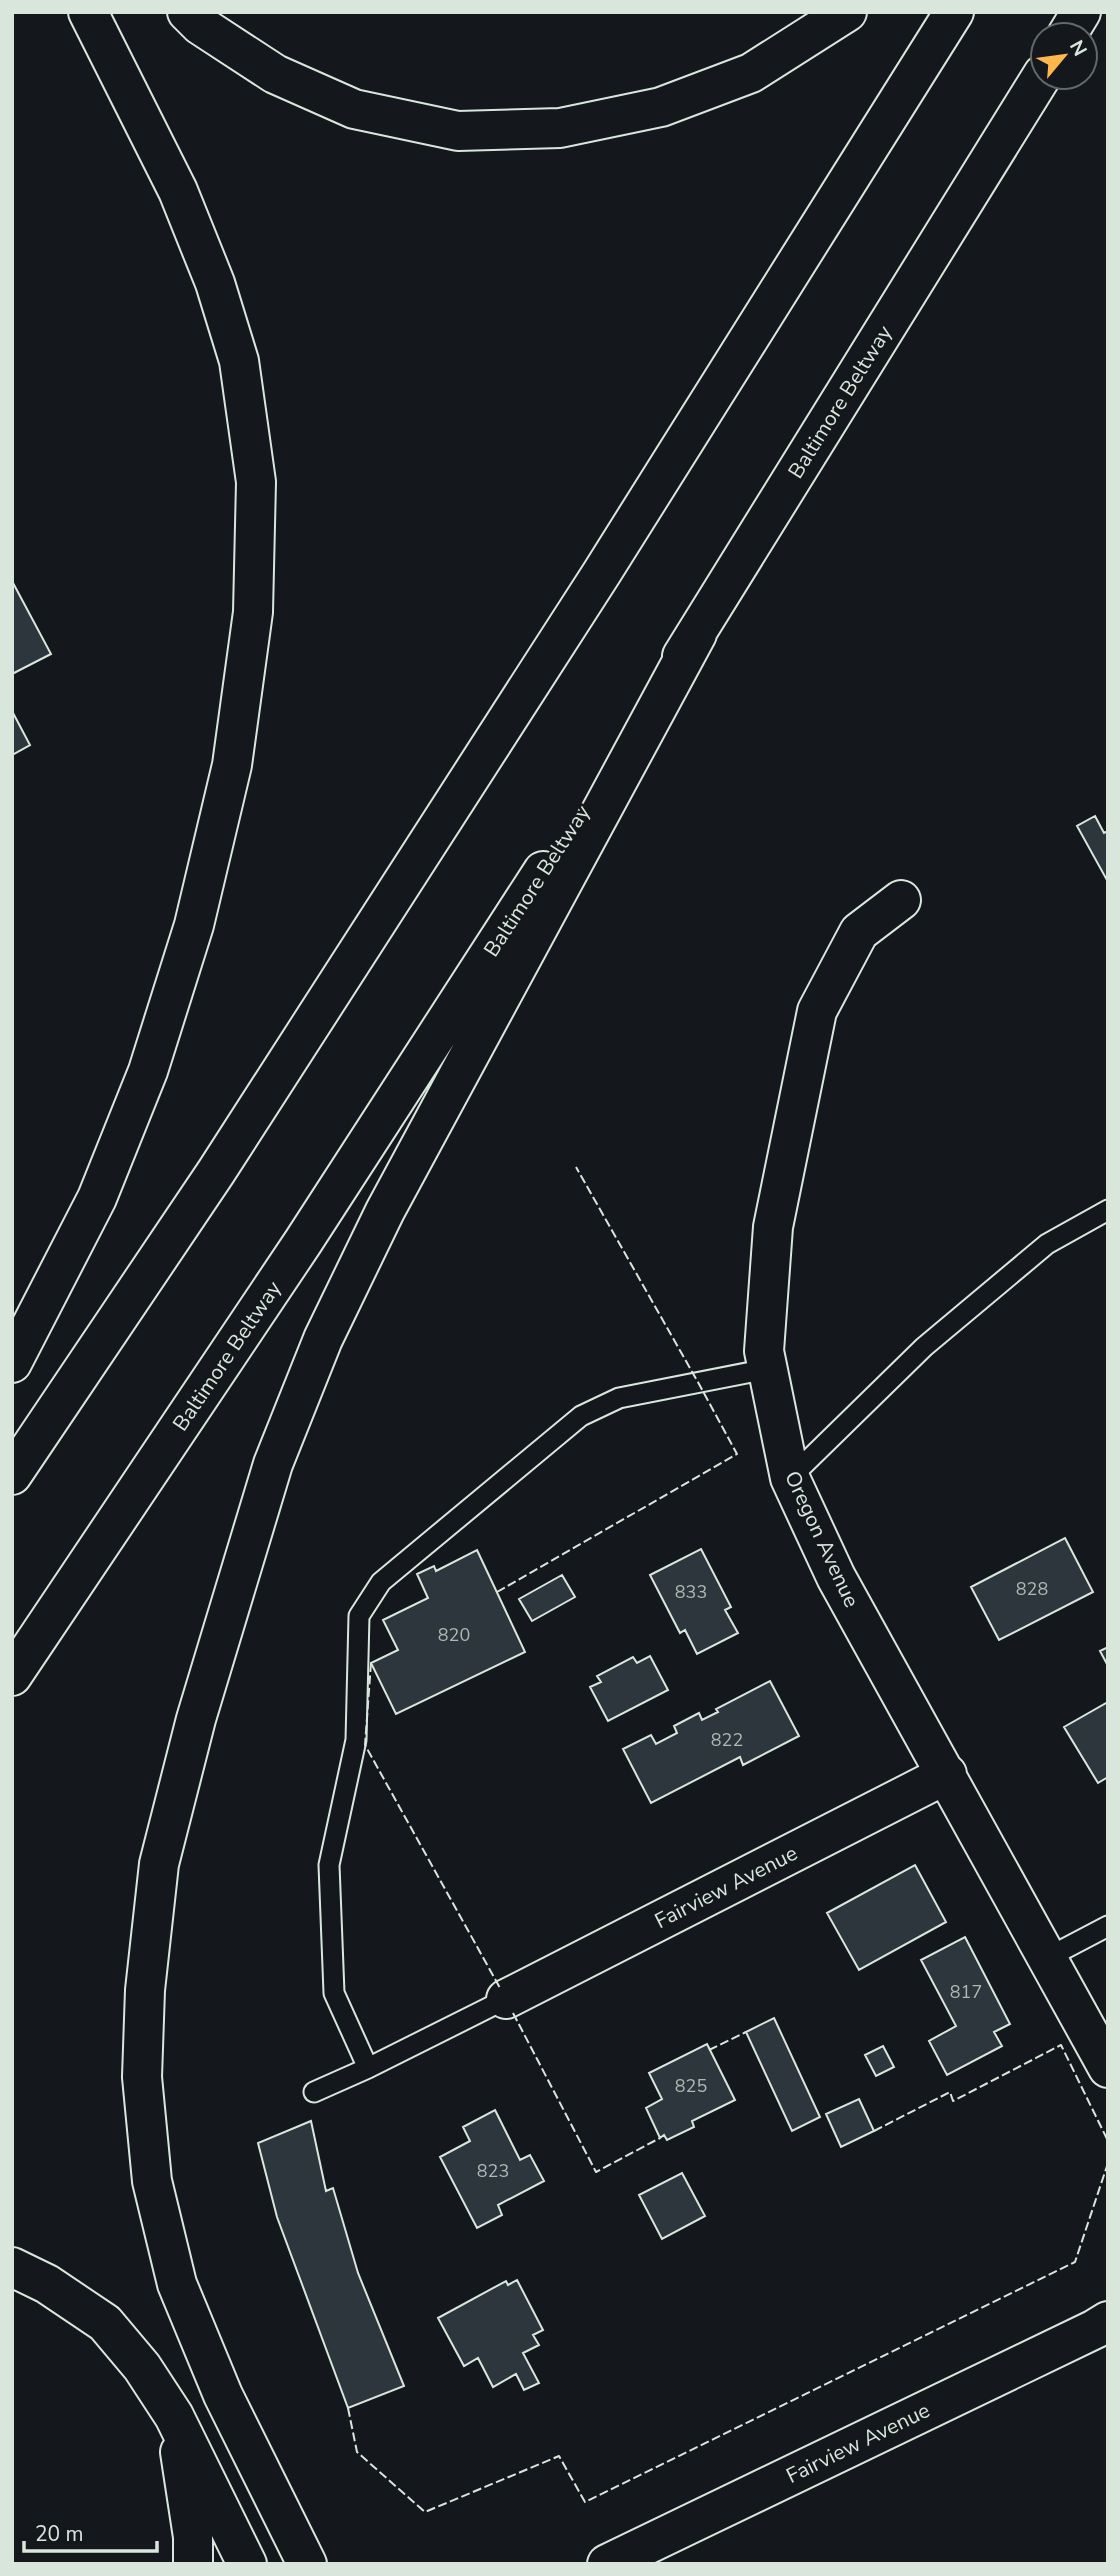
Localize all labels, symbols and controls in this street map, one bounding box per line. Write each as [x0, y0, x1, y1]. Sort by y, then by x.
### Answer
north arrow [1029, 21, 1099, 91]
text: N [1063, 36, 1093, 61]
street label: Baltimore Beltway [782, 320, 898, 484]
street label: Baltimore Beltway [478, 800, 597, 962]
street label: Baltimore Beltway [166, 1275, 288, 1437]
street label: Oregon Avenue [778, 1466, 866, 1612]
house number: 828 [1016, 1577, 1048, 1601]
house number: 833 [675, 1580, 707, 1604]
house number: 820 [438, 1623, 470, 1647]
house number: 822 [711, 1728, 743, 1752]
street label: Fairview Avenue [650, 1839, 802, 1935]
house number: 817 [950, 1980, 982, 2004]
house number: 825 [675, 2074, 707, 2098]
house number: 823 [477, 2159, 509, 2183]
street label: Fairview Avenue [782, 2396, 934, 2490]
scale bar [24, 2510, 158, 2554]
text: 20 m [35, 2520, 84, 2548]

